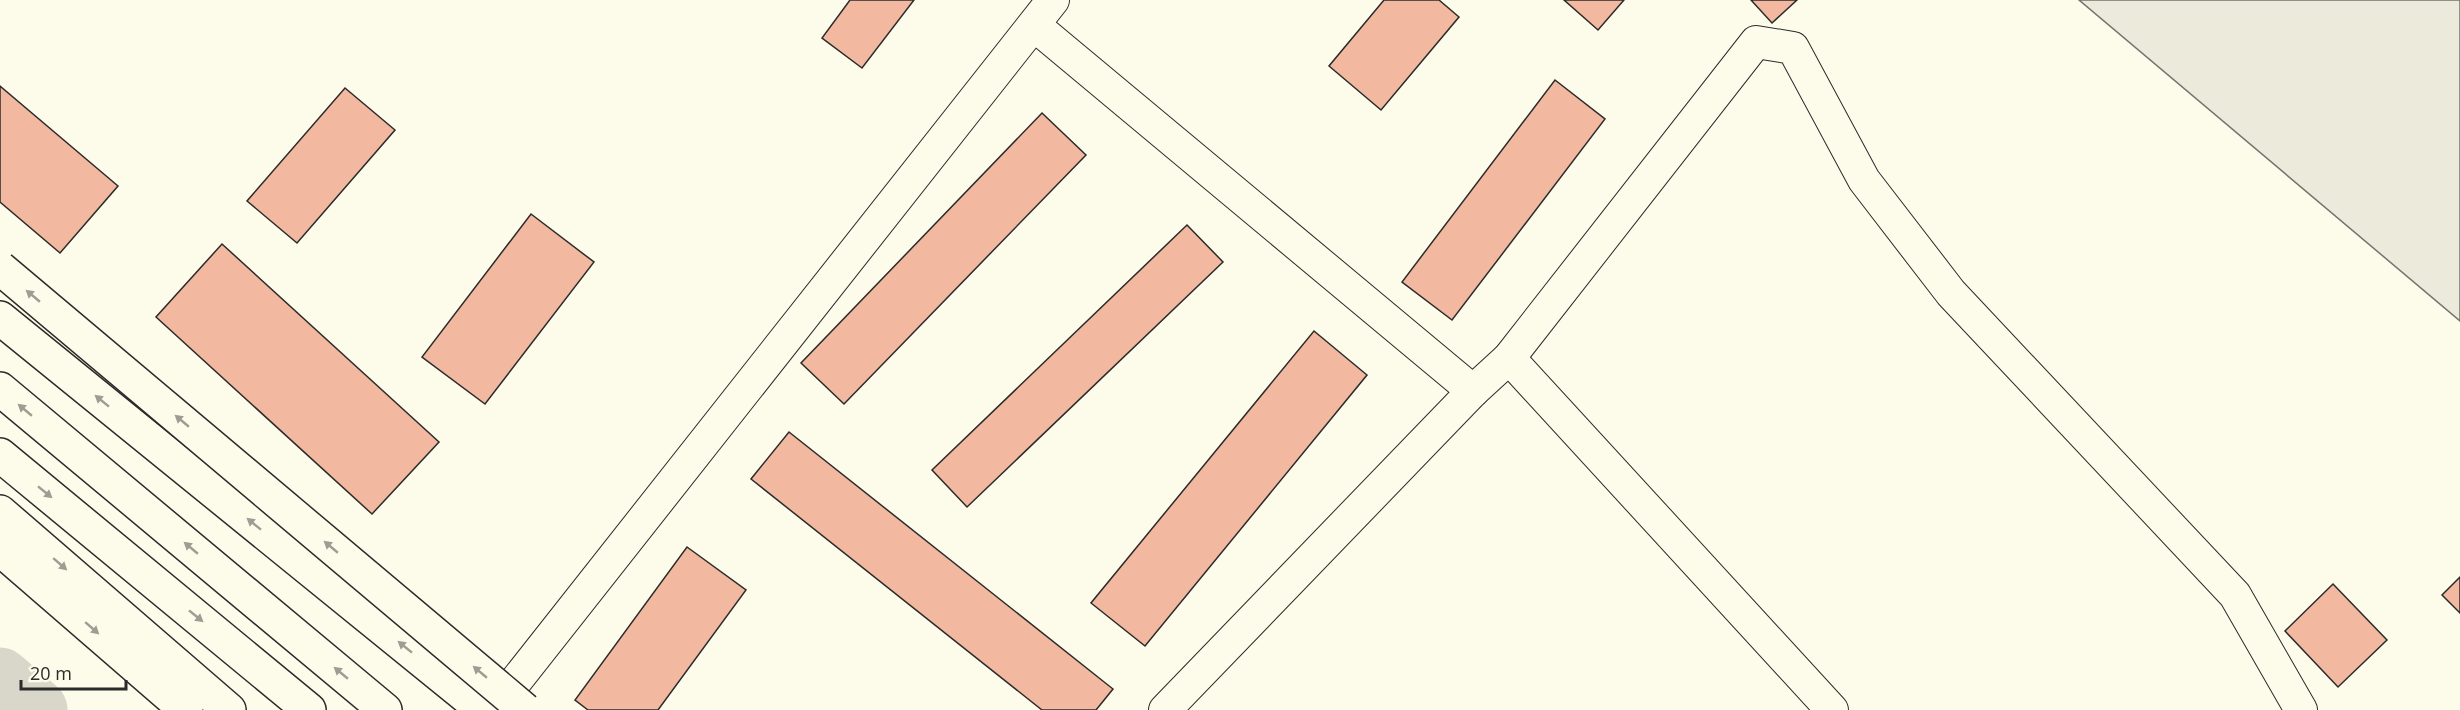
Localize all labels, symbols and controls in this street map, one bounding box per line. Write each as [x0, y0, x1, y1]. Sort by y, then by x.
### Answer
one-way arrow [25, 289, 41, 302]
one-way arrow [95, 396, 110, 408]
one-way arrow [17, 403, 33, 416]
one-way arrow [175, 415, 190, 428]
one-way arrow [37, 486, 53, 499]
one-way arrow [247, 518, 262, 531]
one-way arrow [324, 541, 339, 554]
one-way arrow [184, 542, 199, 555]
one-way arrow [52, 557, 67, 570]
one-way arrow [188, 610, 204, 623]
one-way arrow [84, 621, 99, 634]
one-way arrow [398, 641, 413, 653]
scale bar [21, 653, 126, 691]
text: 20 m [30, 661, 72, 685]
one-way arrow [472, 666, 488, 679]
one-way arrow [333, 667, 348, 679]

